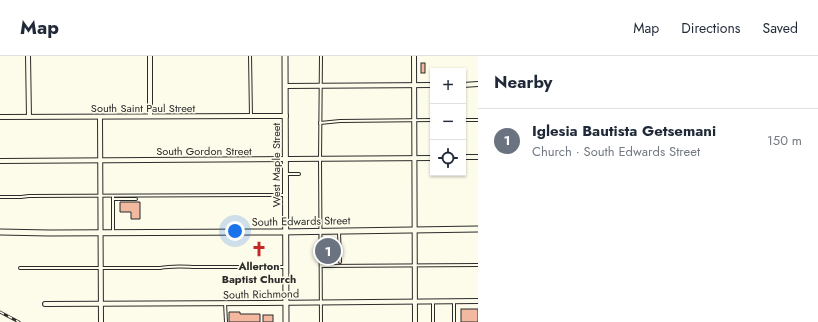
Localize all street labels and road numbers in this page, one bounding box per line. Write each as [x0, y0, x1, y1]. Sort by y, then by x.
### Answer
street label: South Saint Paul Street [91, 100, 195, 116]
street label: West Maple Street [268, 123, 284, 207]
street label: South Gordon Street [156, 143, 252, 159]
street label: South Edwards Street [252, 212, 351, 230]
street label: South Richmond [223, 285, 299, 303]

